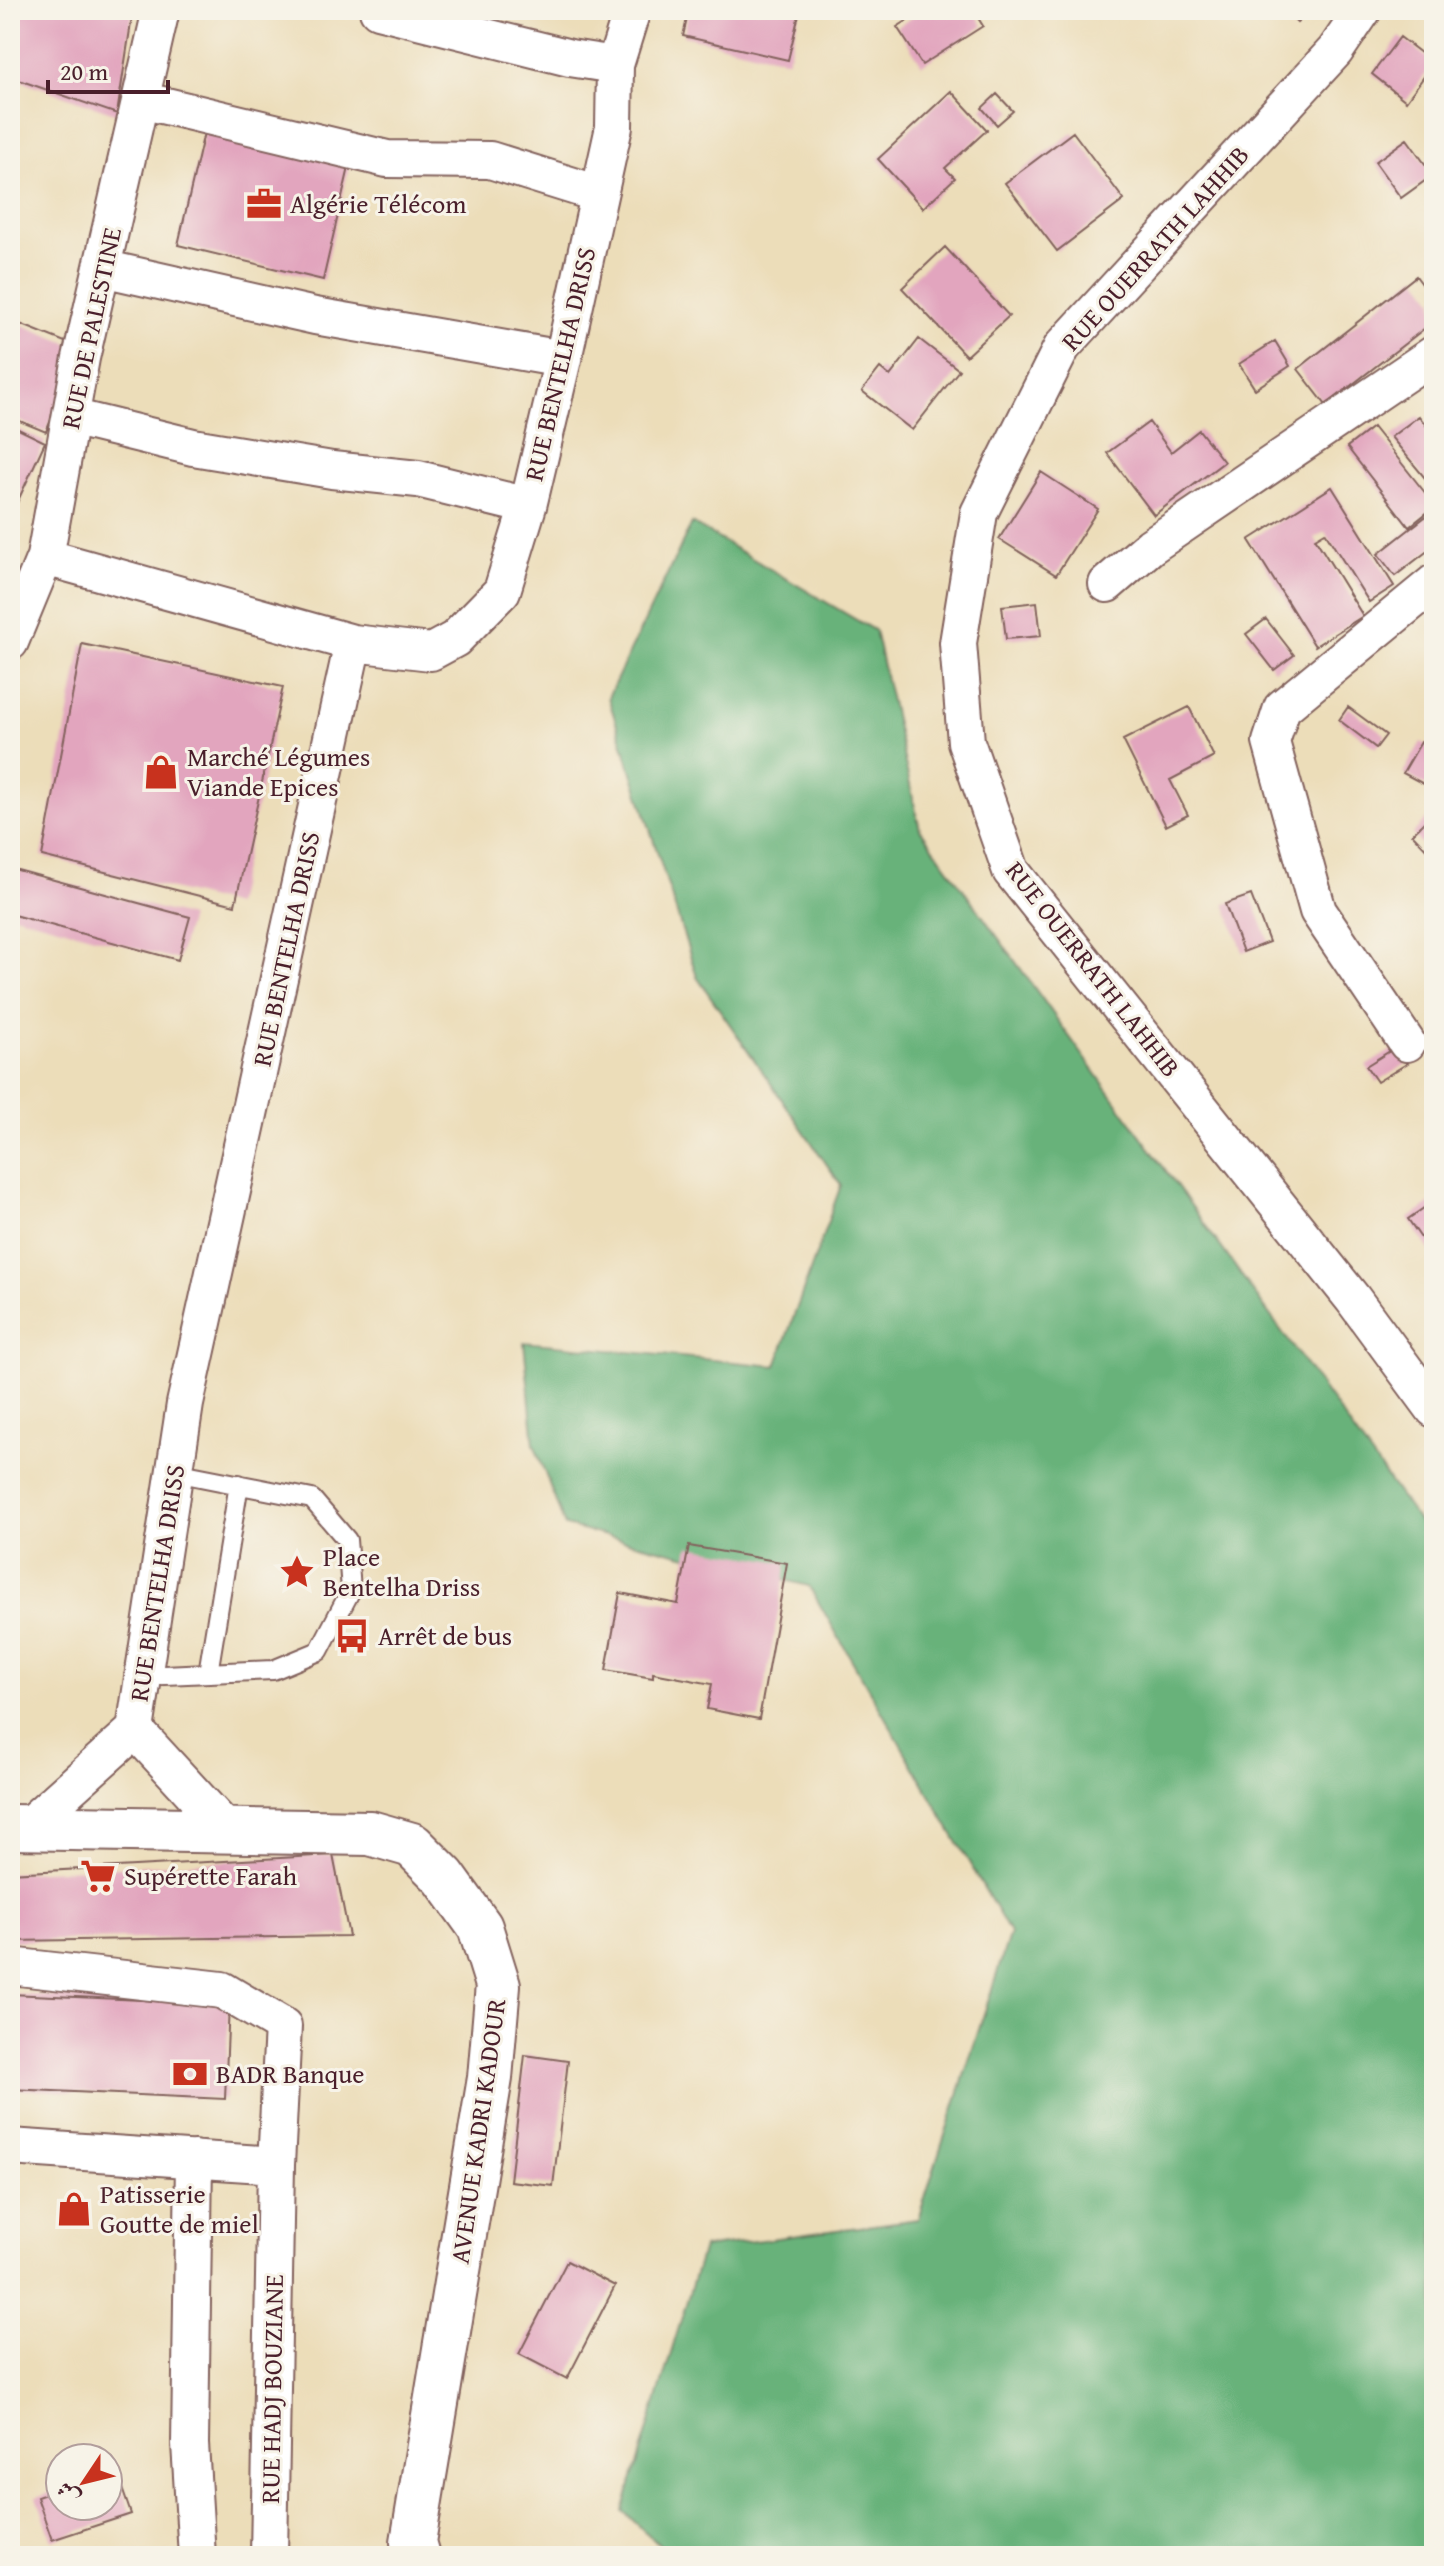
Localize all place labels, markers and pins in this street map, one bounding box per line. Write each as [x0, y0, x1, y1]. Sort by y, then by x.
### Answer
place label: Algérie Télécom [290, 184, 466, 223]
office icon: Algérie Télécom [245, 185, 283, 223]
place label: Marché Légumes Viande Epices [187, 737, 370, 806]
shop icon: Marché Légumes Viande Epices [142, 753, 180, 791]
place label: Place Bentelha Driss [323, 1537, 480, 1606]
place icon: Place Bentelha Driss [278, 1553, 316, 1591]
place label: Arrêt de bus [378, 1616, 512, 1655]
bus stop icon: Arrêt de bus [333, 1617, 371, 1655]
place label: Supérette Farah [124, 1856, 298, 1895]
supermarket icon: Supérette Farah [79, 1857, 117, 1895]
place label: BADR Banque [216, 2054, 365, 2093]
bank icon: BADR Banque [171, 2055, 209, 2093]
place label: Patisserie Goutte de miel [100, 2174, 259, 2243]
shop icon: Patisserie Goutte de miel [55, 2190, 93, 2228]

